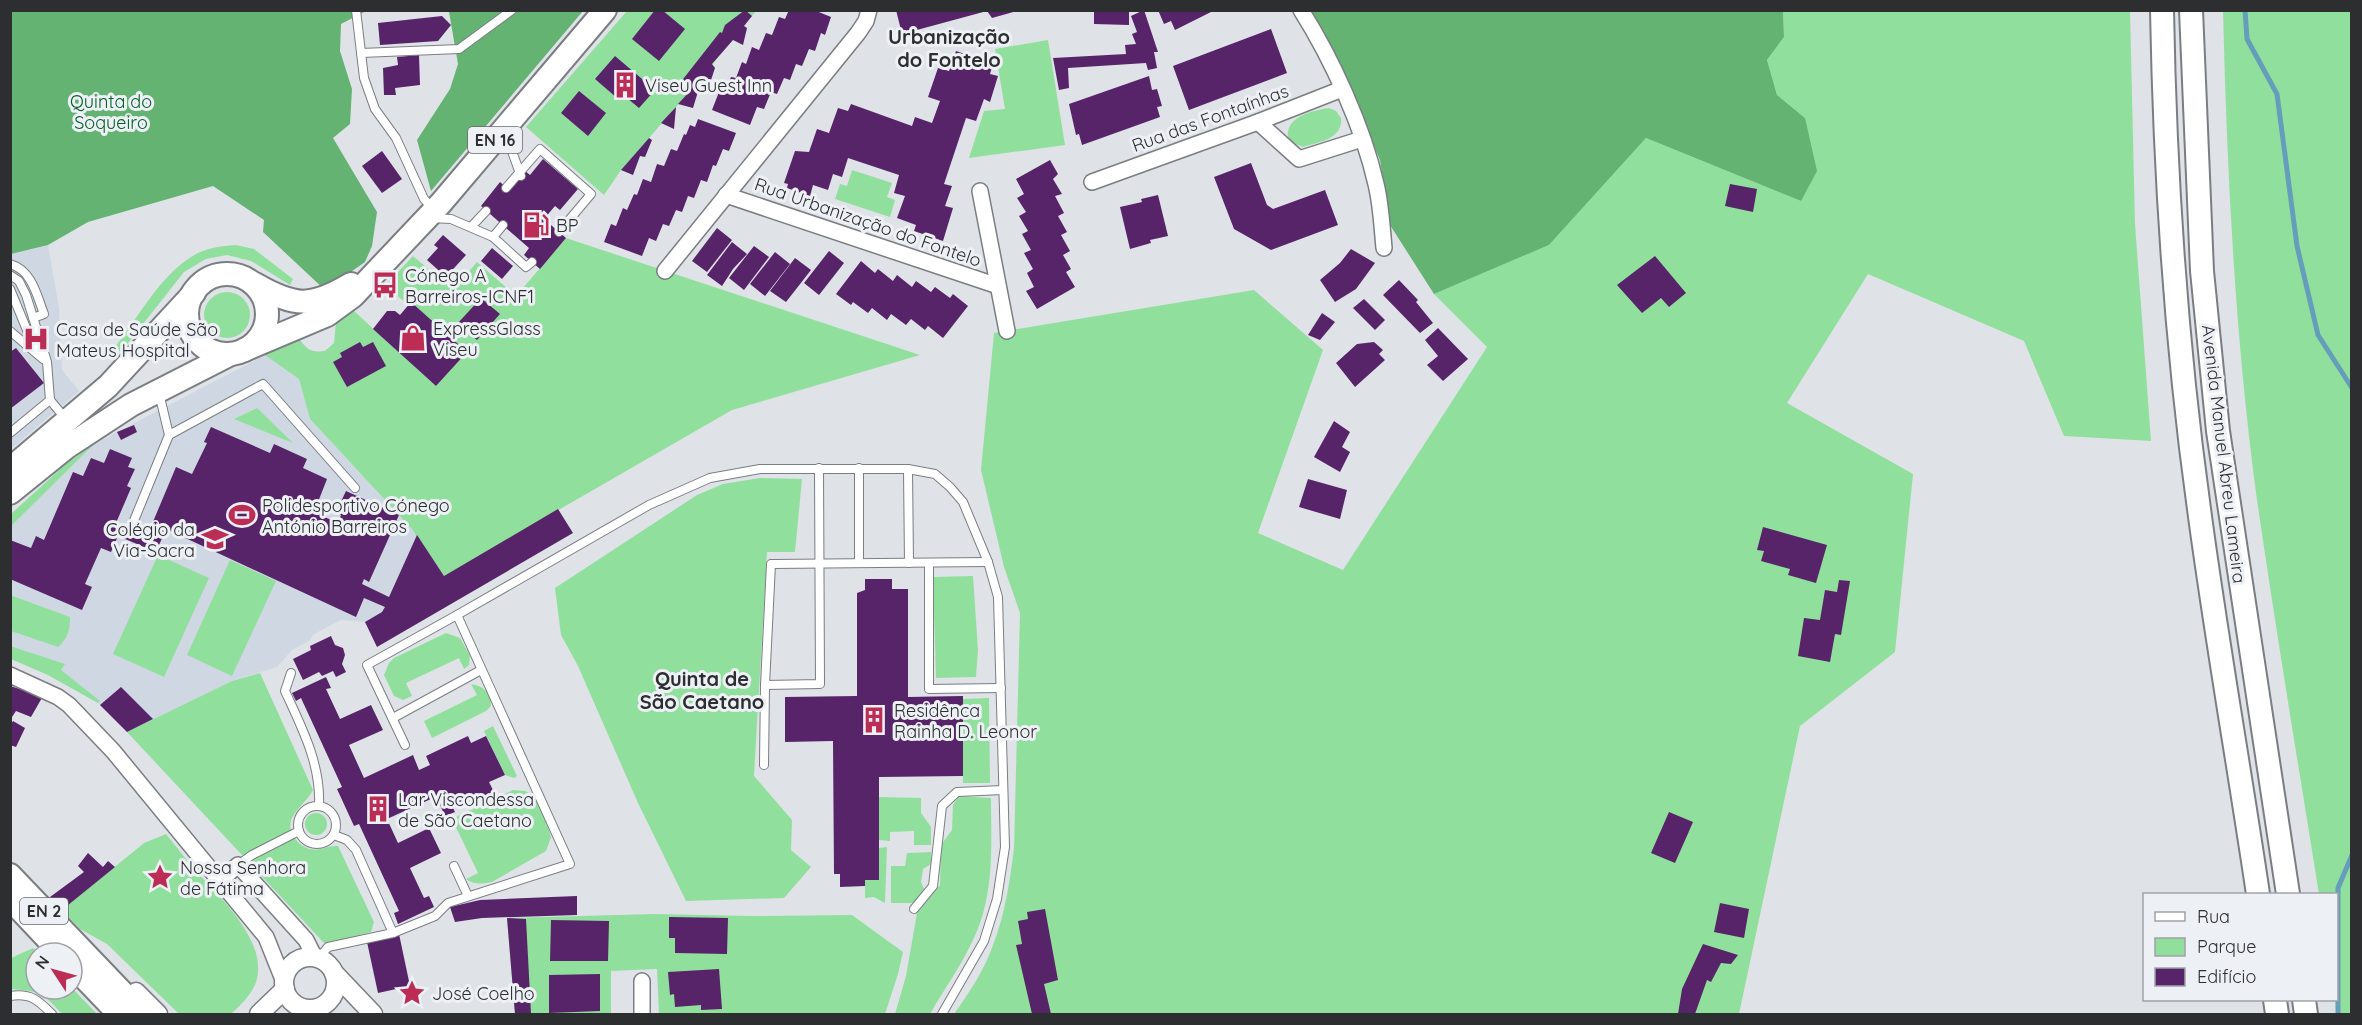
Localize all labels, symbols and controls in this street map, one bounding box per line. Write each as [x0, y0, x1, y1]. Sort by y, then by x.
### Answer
district label: Urbanização do Fontelo [888, 24, 1010, 72]
building icon: Viseu Guest Inn [610, 70, 640, 100]
place label: Viseu Guest Inn [645, 74, 772, 97]
street label: Rua das Fontaínhas [1128, 79, 1292, 157]
park label: Quinta do Soqueiro [70, 90, 152, 134]
road number: EN 16 [468, 127, 522, 153]
street label: Rua Urbanização do Fontelo [752, 172, 984, 272]
fuel station icon: BP [521, 210, 551, 240]
place label: BP [556, 214, 578, 237]
place label: Cónego A Barreiros-ICNF1 [405, 264, 534, 308]
bus stop icon: Cónego A Barreiros-ICNF1 [370, 270, 400, 300]
place label: ExpressGlass Viseu [433, 317, 541, 361]
place label: Casa de Saúde São Mateus Hospital [56, 318, 218, 362]
shop icon: ExpressGlass Viseu [398, 323, 428, 353]
street label: Avenida Manuel Abreu Lameira [2197, 323, 2251, 585]
hospital icon: Casa de Saúde São Mateus Hospital [21, 324, 51, 354]
place label: Polidesportivo Cónego António Barreiros [262, 494, 450, 538]
sports icon: Polidesportivo Cónego António Barreiros [227, 500, 257, 530]
place label: Colégio da Via-Sacra [106, 518, 195, 562]
school or university icon: Colégio da Via-Sacra [200, 524, 230, 554]
district label: Quinta de São Caetano [640, 666, 764, 714]
place label: Residênca Rainha D. Leonor [894, 699, 1037, 743]
building icon: Residênca Rainha D. Leonor [859, 705, 889, 735]
place label: Lar Viscondessa de São Caetano [398, 788, 534, 832]
building icon: Lar Viscondessa de São Caetano [363, 794, 393, 824]
place label: Nossa Senhora de Fátima [180, 856, 306, 900]
place icon: Nossa Senhora de Fátima [145, 862, 175, 892]
legend [2143, 893, 2338, 1001]
road number: EN 2 [20, 898, 68, 924]
text: Rua [2197, 905, 2230, 928]
text: Parque [2197, 935, 2256, 958]
north arrow [24, 941, 84, 1001]
text: N [30, 952, 53, 973]
text: Edifício [2197, 965, 2256, 988]
place icon: José Coelho [397, 978, 427, 1008]
place label: José Coelho [432, 982, 535, 1005]

